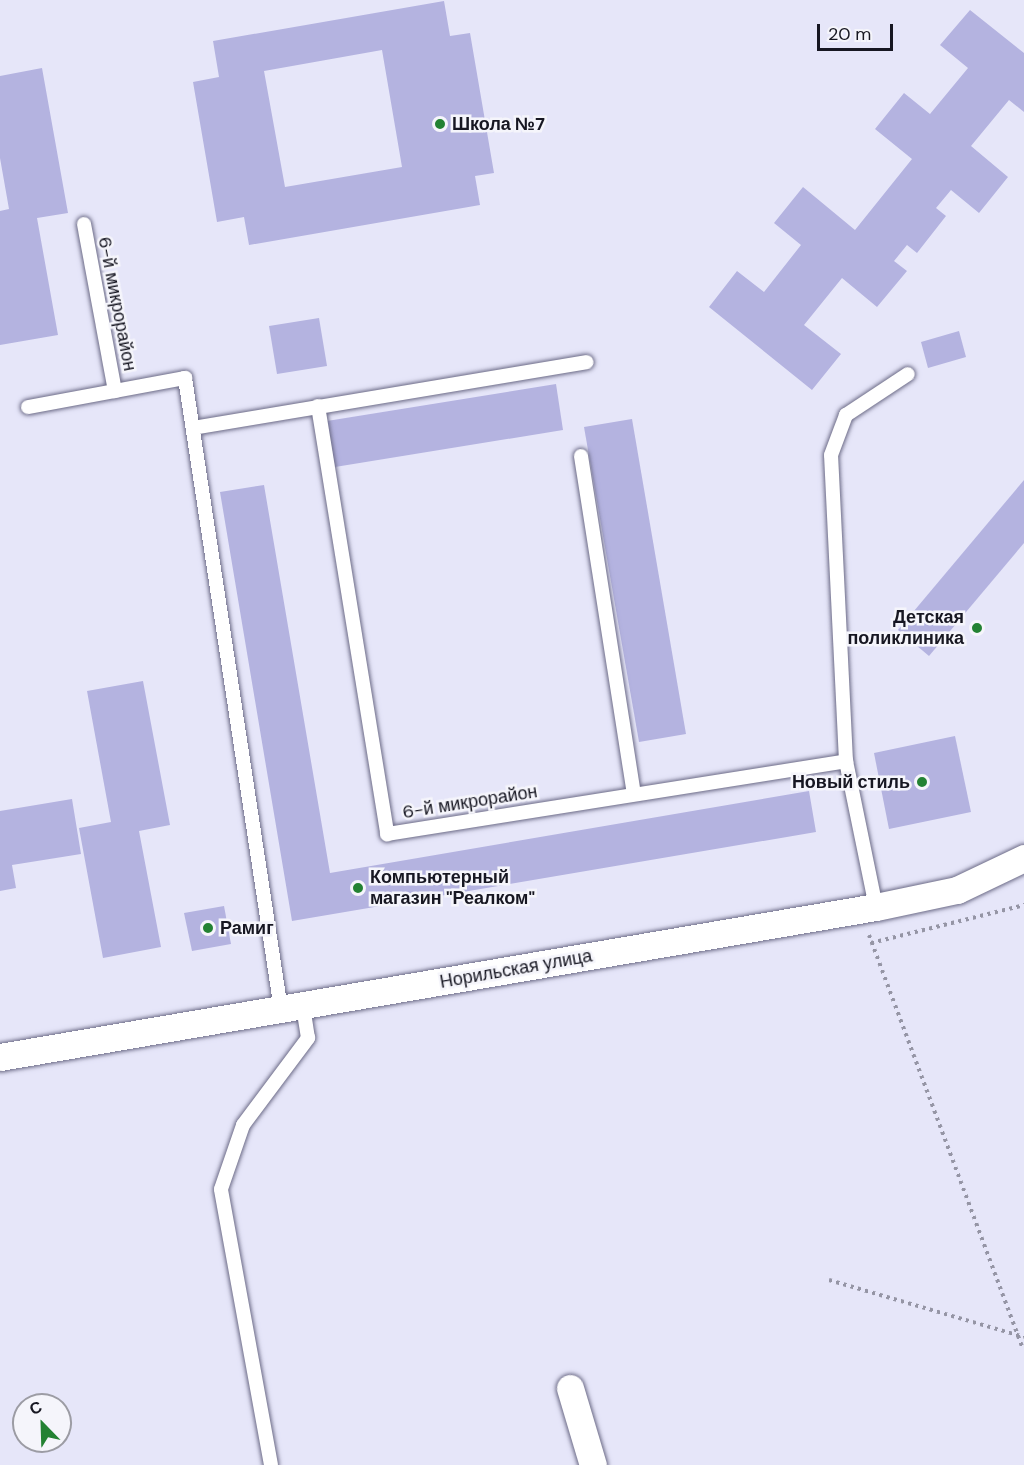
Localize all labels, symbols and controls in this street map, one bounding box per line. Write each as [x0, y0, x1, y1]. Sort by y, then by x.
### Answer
scale bar [820, 12, 896, 50]
text: 20 m [828, 22, 871, 46]
place label: Школа №7 [452, 113, 545, 135]
marker: Школа №7 [433, 117, 447, 131]
street label: 6-й микрорайон [93, 235, 141, 373]
place label: Детская поликлиника [847, 607, 964, 650]
marker: Детская поликлиника [968, 619, 986, 637]
place label: Новый стиль [792, 771, 910, 793]
marker: Новый стиль [915, 775, 929, 789]
street label: 6-й микрорайон [401, 781, 539, 823]
place label: Компьютерный магазин "Реалком" [370, 867, 535, 910]
marker: Компьютерный магазин "Реалком" [351, 881, 365, 895]
place label: Рамиг [220, 917, 274, 939]
marker: Рамиг [201, 921, 215, 935]
street label: Норильская улица [438, 945, 594, 993]
north arrow [12, 1393, 72, 1453]
text: С [26, 1396, 45, 1420]

